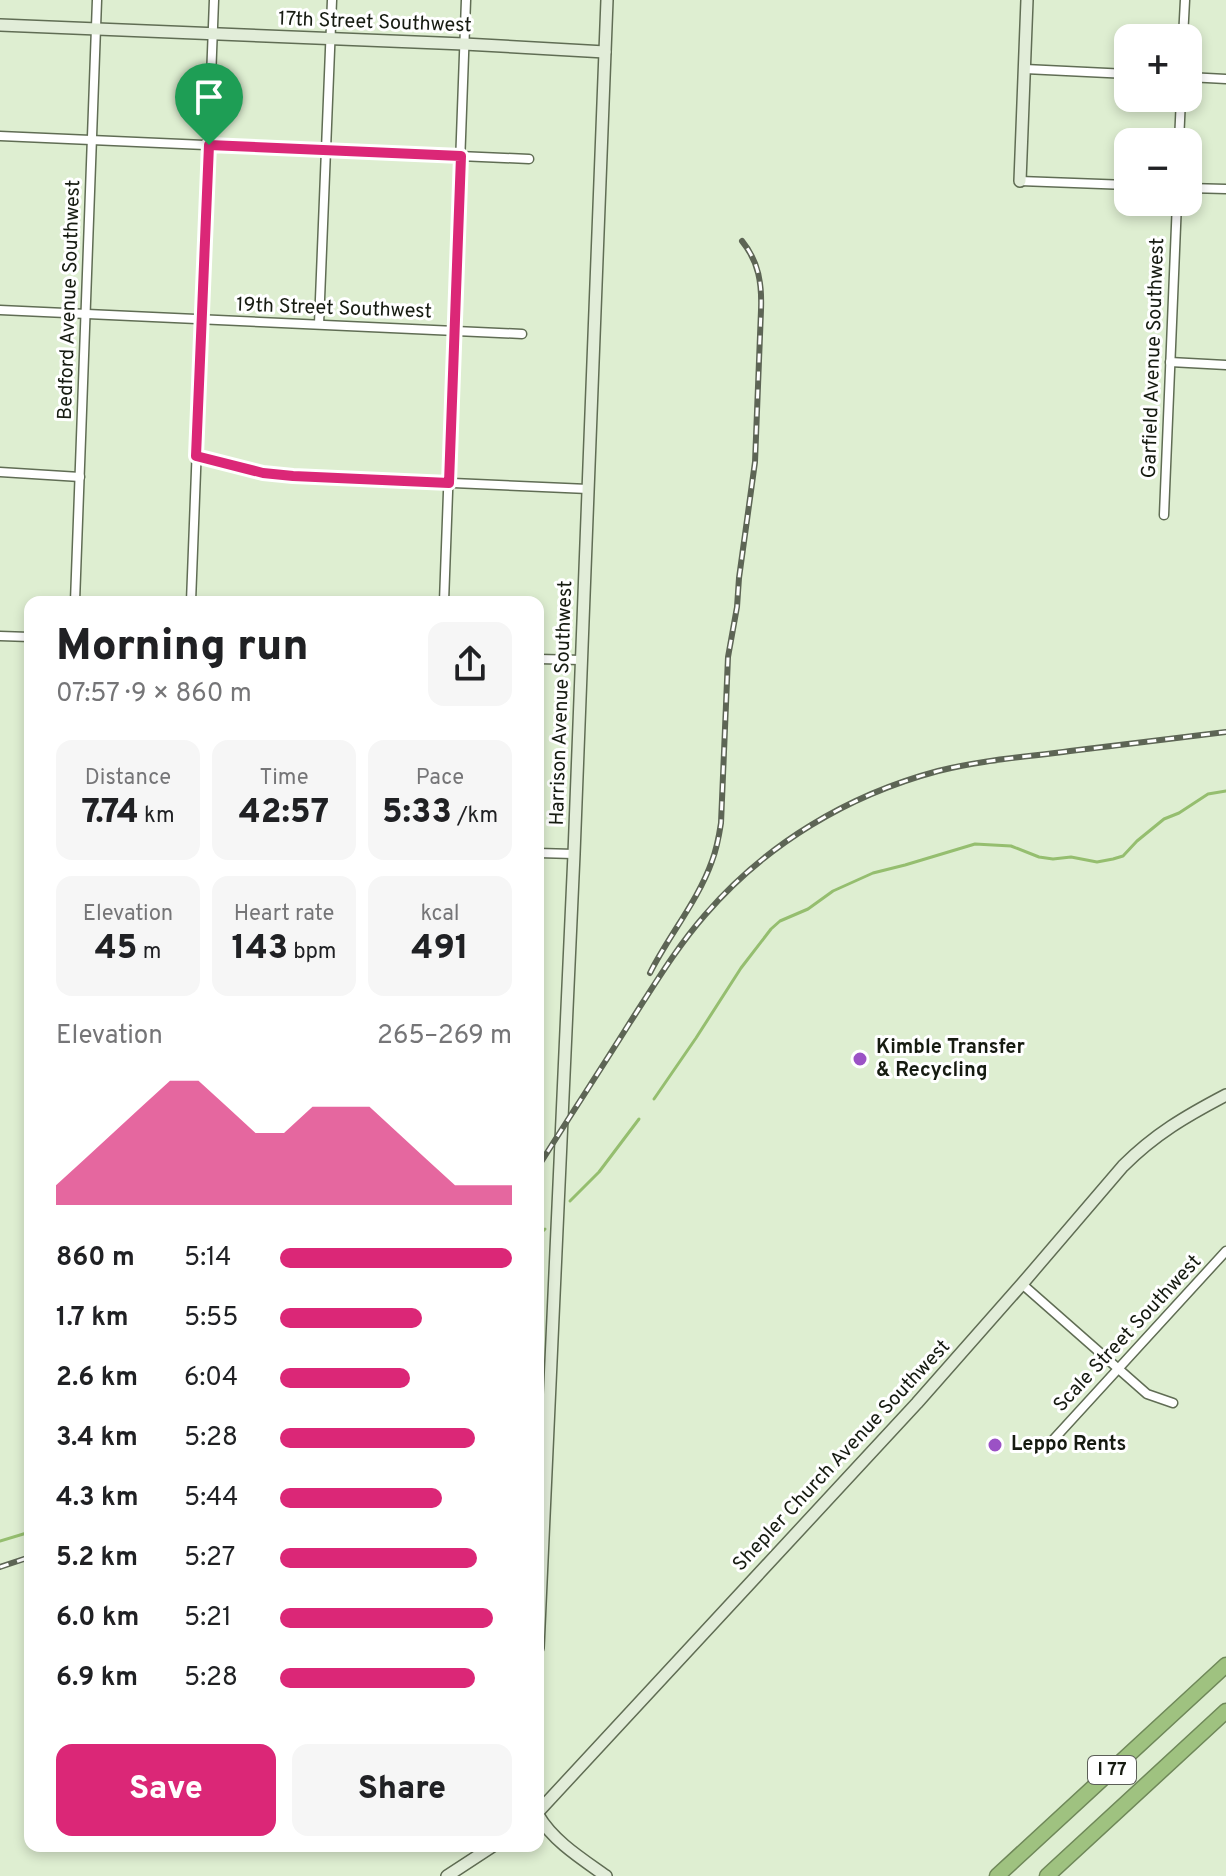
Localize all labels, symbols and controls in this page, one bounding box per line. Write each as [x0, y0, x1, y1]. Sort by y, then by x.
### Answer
street label: 17th Street Southwest [278, 7, 472, 39]
map controls [1114, 24, 1202, 216]
button: + [1114, 24, 1202, 112]
pin [175, 63, 243, 145]
icon: arrive [187, 75, 231, 119]
button: − [1114, 128, 1202, 216]
street label: Bedford Avenue Southwest [53, 179, 87, 421]
street label: Garfield Avenue Southwest [1137, 237, 1171, 479]
street label: 19th Street Southwest [236, 293, 432, 325]
street label: Harrison Avenue Southwest [545, 580, 579, 826]
text: Morning run [56, 620, 309, 676]
button: share [428, 622, 512, 706]
text: 07:57 · 9 × 860 m [56, 678, 252, 711]
text: Distance [85, 765, 171, 792]
text: Time [259, 765, 309, 792]
text: Pace [416, 765, 464, 792]
text: 7.74 [81, 792, 139, 835]
text: 42:57 [239, 792, 329, 835]
text: 5:33 [382, 792, 452, 835]
text: km [139, 803, 175, 830]
text: /km [452, 803, 498, 830]
text: Elevation [83, 901, 173, 928]
text: Heart rate [234, 901, 334, 928]
text: kcal [420, 901, 460, 928]
text: 45 [95, 928, 137, 971]
text: 143 [231, 928, 288, 971]
text: 491 [411, 928, 469, 971]
text: m [137, 939, 161, 966]
text: bpm [288, 939, 337, 966]
text: Elevation [56, 1020, 163, 1053]
text: 265–269 m [377, 1020, 512, 1053]
place label: Kimble Transfer & Recycling [876, 1035, 1026, 1084]
marker: Kimble Transfer & Recycling [851, 1050, 869, 1068]
text: 860 m [56, 1242, 135, 1275]
text: 5:14 [184, 1242, 231, 1275]
street label: Scale Street Southwest [1048, 1250, 1208, 1418]
text: 1.7 km [56, 1302, 129, 1335]
text: 5:55 [184, 1302, 238, 1335]
street label: Shepler Church Avenue Southwest [728, 1335, 956, 1577]
text: 2.6 km [56, 1362, 138, 1395]
text: 6:04 [184, 1362, 238, 1395]
text: 3.4 km [56, 1422, 138, 1455]
text: 5:28 [184, 1422, 238, 1455]
place label: Leppo Rents [1011, 1432, 1126, 1458]
marker: Leppo Rents [986, 1436, 1004, 1454]
text: 4.3 km [56, 1482, 138, 1515]
text: 5:44 [184, 1482, 238, 1515]
text: 5.2 km [56, 1542, 138, 1575]
text: 5:27 [184, 1542, 235, 1575]
text: 6.0 km [56, 1602, 139, 1635]
text: 5:21 [184, 1602, 232, 1635]
text: 6.9 km [56, 1662, 138, 1695]
text: 5:28 [184, 1662, 238, 1695]
button: Save [56, 1744, 276, 1836]
button: Share [292, 1744, 512, 1836]
road number: I 77 [1088, 1756, 1136, 1784]

